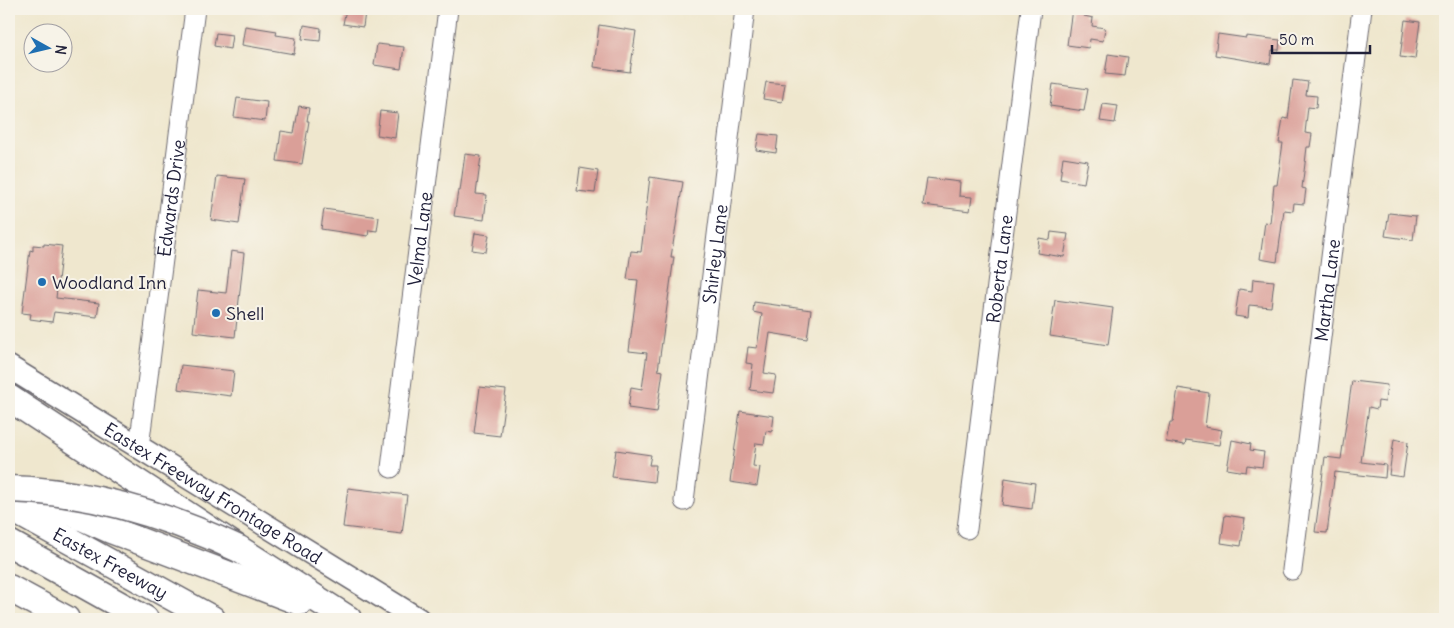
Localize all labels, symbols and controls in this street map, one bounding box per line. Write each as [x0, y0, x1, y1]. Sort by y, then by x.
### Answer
north arrow [22, 22, 72, 72]
scale bar [1272, 22, 1369, 54]
text: 50 m [1279, 30, 1314, 49]
text: N [51, 44, 70, 56]
street label: Edwards Drive [152, 138, 190, 258]
street label: Velma Lane [402, 190, 437, 287]
street label: Shirley Lane [697, 203, 732, 305]
street label: Roberta Lane [981, 213, 1017, 325]
street label: Martha Lane [1309, 238, 1345, 343]
place label: Woodland Inn [52, 271, 167, 294]
marker: Woodland Inn [36, 276, 48, 288]
place label: Shell [226, 302, 264, 325]
marker: Shell [210, 307, 222, 319]
street label: Eastex Freeway Frontage Road [101, 417, 325, 569]
street label: Eastex Freeway [49, 523, 171, 603]

